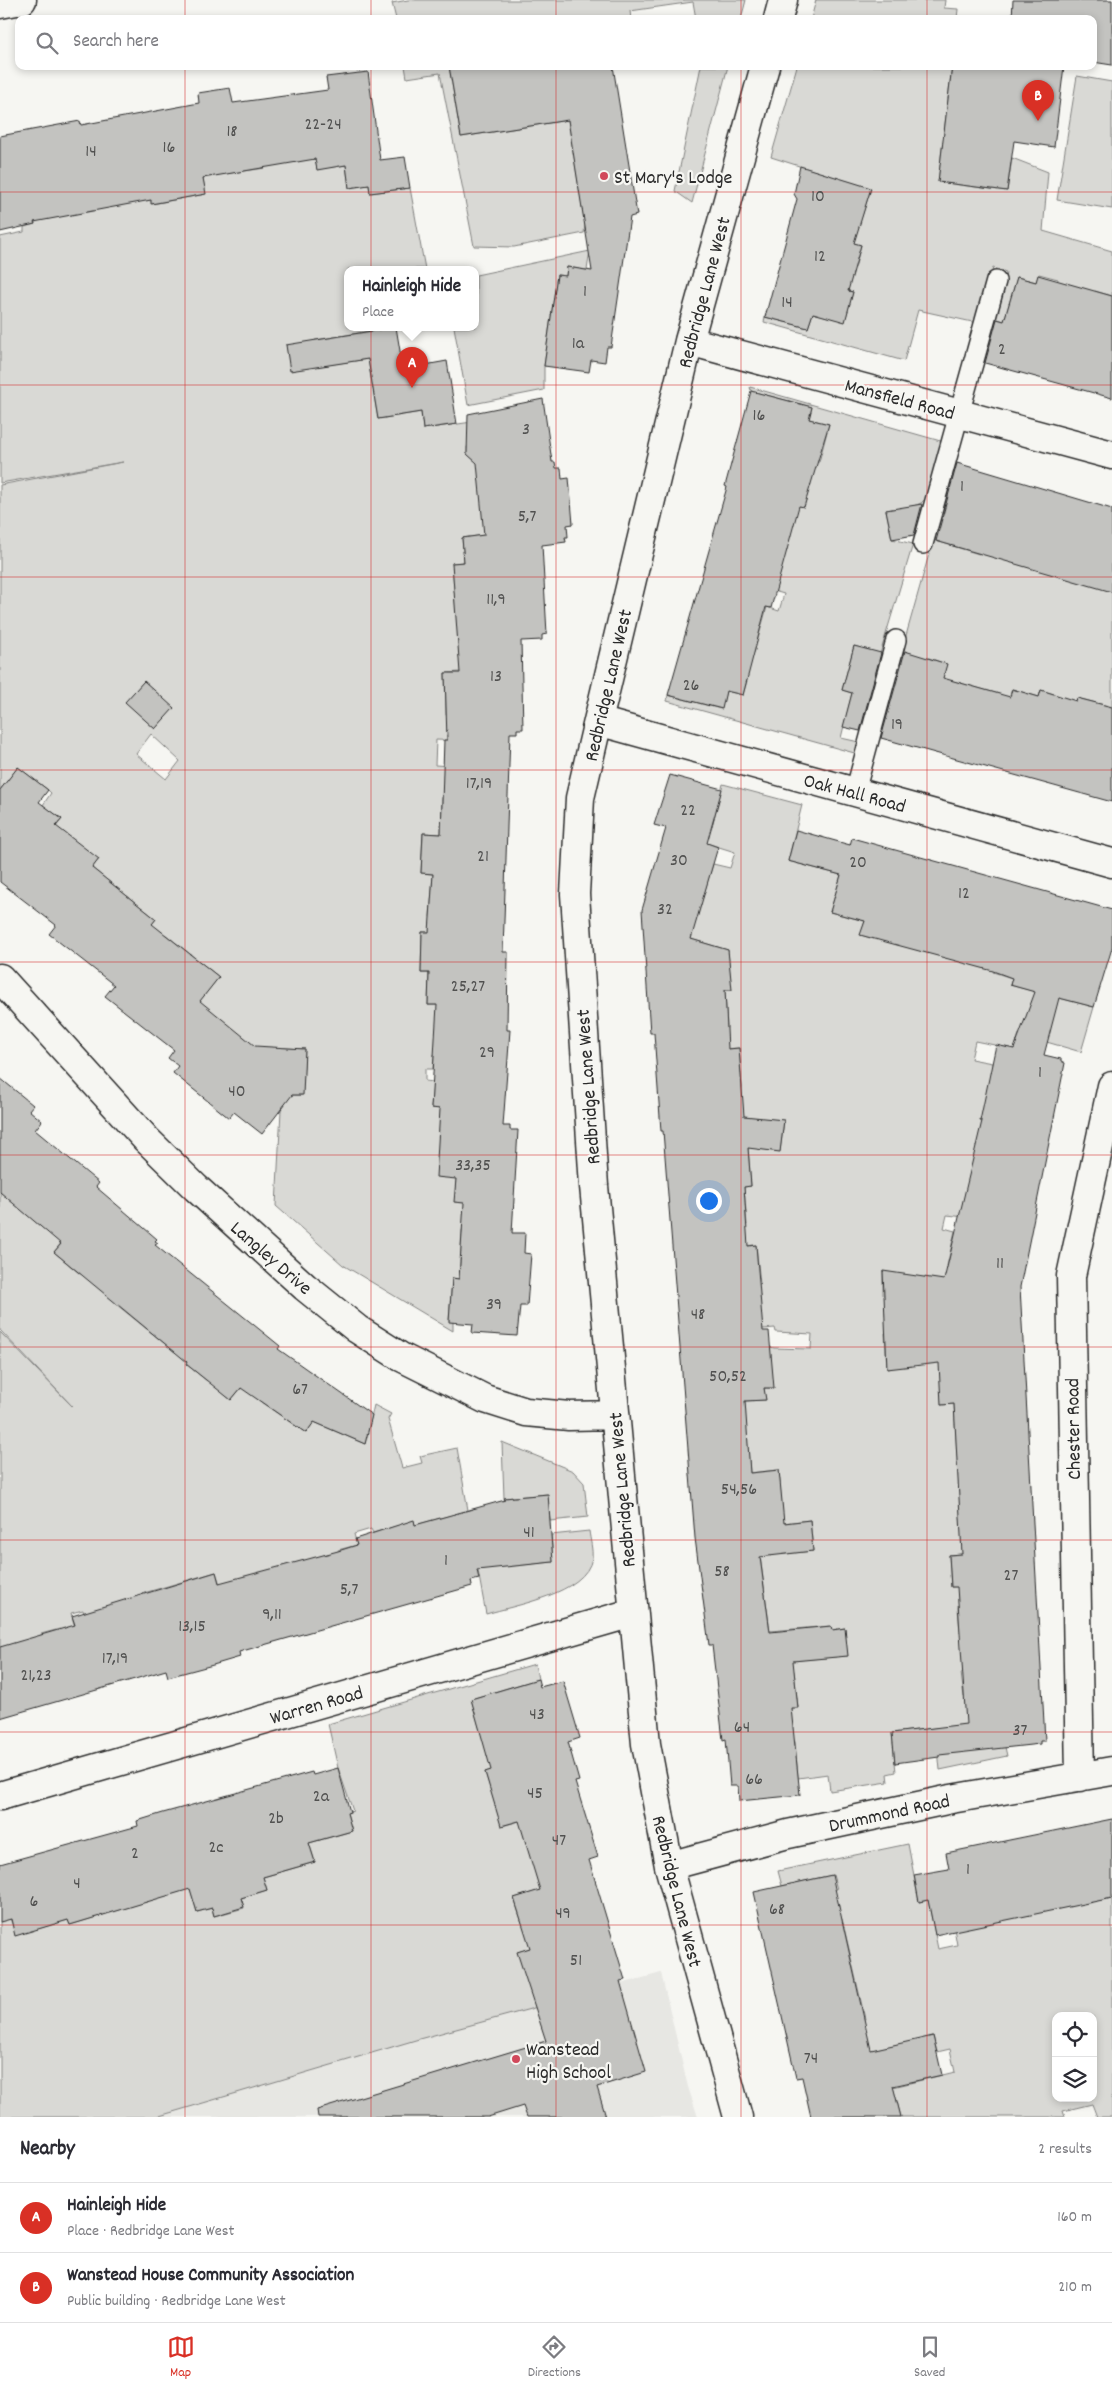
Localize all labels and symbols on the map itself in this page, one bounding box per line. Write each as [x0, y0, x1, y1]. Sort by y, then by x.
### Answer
pin: B [1022, 80, 1054, 121]
house number: 22-24 [304, 113, 342, 138]
house number: 18 [226, 120, 238, 145]
house number: 16 [163, 136, 175, 161]
house number: 14 [85, 140, 97, 165]
place label: St Mary's Lodge [614, 165, 733, 193]
marker: St Mary's Lodge [598, 170, 610, 182]
house number: 10 [811, 185, 825, 210]
street label: Redbridge Lane West [672, 214, 740, 371]
house number: 12 [814, 245, 826, 270]
house number: 1 [583, 280, 587, 305]
house number: 14 [781, 291, 793, 316]
house number: 1a [572, 332, 585, 357]
house number: 2 [998, 338, 1006, 363]
pin: A [396, 347, 428, 388]
street label: Mansfield Road [841, 373, 957, 429]
house number: 16 [753, 404, 765, 429]
house number: 3 [522, 418, 530, 443]
house number: 1 [960, 475, 964, 500]
house number: 5,7 [518, 505, 536, 530]
house number: 11,9 [486, 588, 506, 613]
street label: Redbridge Lane West [579, 607, 641, 765]
house number: 13 [490, 665, 502, 690]
house number: 26 [683, 674, 699, 699]
house number: 19 [891, 713, 903, 738]
street label: Oak Hall Road [800, 768, 908, 822]
house number: 17,19 [466, 772, 492, 797]
house number: 22 [680, 799, 696, 824]
house number: 21 [477, 845, 489, 870]
house number: 30 [670, 849, 688, 874]
house number: 20 [849, 851, 867, 876]
house number: 12 [958, 882, 970, 907]
house number: 32 [657, 898, 673, 923]
house number: 25,27 [451, 975, 485, 1000]
street label: Redbridge Lane West [571, 1008, 609, 1165]
house number: 29 [479, 1041, 495, 1066]
house number: 1 [1038, 1061, 1042, 1086]
house number: 40 [228, 1080, 246, 1105]
house number: 33,35 [455, 1154, 491, 1179]
your location [696, 1188, 722, 1214]
street label: Langley Drive [223, 1216, 317, 1303]
house number: 11 [996, 1252, 1004, 1277]
house number: 39 [486, 1293, 502, 1318]
house number: 48 [691, 1303, 705, 1328]
house number: 50,52 [709, 1365, 747, 1390]
house number: 67 [292, 1378, 308, 1403]
street label: Chester Road [1060, 1378, 1090, 1480]
street label: Redbridge Lane West [603, 1411, 645, 1568]
house number: 54,56 [721, 1478, 757, 1503]
house number: 41 [523, 1521, 535, 1546]
house number: 1 [444, 1549, 448, 1574]
house number: 58 [714, 1560, 730, 1585]
house number: 27 [1004, 1564, 1018, 1589]
house number: 5,7 [340, 1578, 358, 1603]
house number: 9,11 [262, 1603, 282, 1628]
house number: 13,15 [178, 1615, 206, 1640]
house number: 17,19 [102, 1647, 128, 1672]
house number: 21,23 [20, 1664, 52, 1689]
street label: Warren Road [267, 1680, 367, 1734]
house number: 43 [529, 1703, 545, 1728]
house number: 64 [734, 1716, 750, 1741]
house number: 37 [1013, 1719, 1028, 1744]
house number: 66 [745, 1768, 763, 1793]
house number: 45 [527, 1782, 543, 1807]
house number: 2a [313, 1785, 330, 1810]
street label: Drummond Road [826, 1788, 953, 1841]
house number: 2b [268, 1807, 284, 1832]
street label: Redbridge Lane West [643, 1813, 707, 1971]
house number: 47 [552, 1829, 566, 1854]
house number: 2c [208, 1836, 224, 1861]
house number: 2 [131, 1842, 139, 1867]
house number: 1 [966, 1858, 970, 1883]
house number: 4 [73, 1872, 81, 1897]
house number: 6 [30, 1890, 38, 1915]
house number: 68 [769, 1898, 785, 1923]
house number: 49 [555, 1902, 571, 1927]
house number: 51 [570, 1949, 582, 1974]
place label: Wanstead High School [526, 2037, 611, 2088]
house number: 74 [804, 2047, 818, 2072]
marker: Wanstead High School [510, 2053, 522, 2065]

